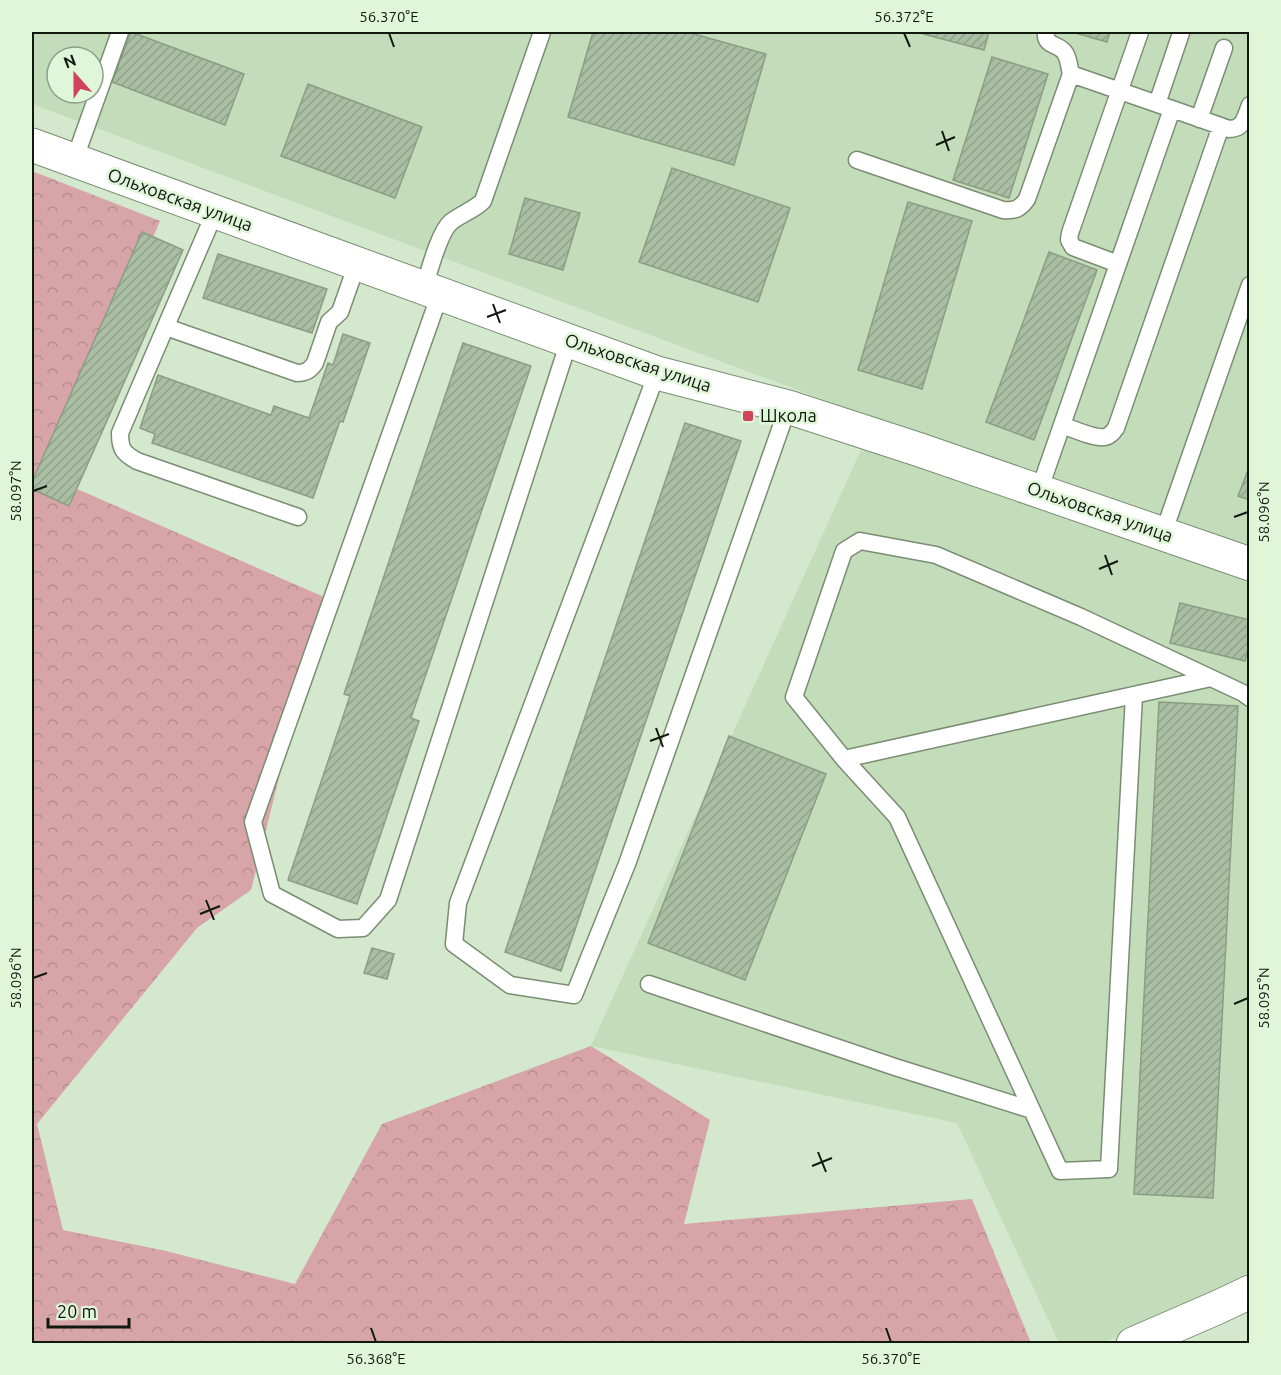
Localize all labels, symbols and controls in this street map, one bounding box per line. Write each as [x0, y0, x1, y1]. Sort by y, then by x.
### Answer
text: 56.370°E [359, 8, 419, 25]
text: 56.372°E [874, 8, 934, 25]
north arrow [45, 45, 105, 105]
text: N [61, 50, 78, 72]
street label: Ольховская улица [105, 164, 256, 235]
street label: Ольховская улица [563, 329, 714, 395]
place label: Школа [760, 405, 817, 425]
marker: Школа [741, 409, 755, 423]
text: 58.097°N [7, 460, 24, 522]
street label: Ольховская улица [1025, 477, 1176, 545]
text: 58.096°N [1255, 481, 1272, 543]
text: 58.096°N [7, 947, 24, 1009]
text: 58.095°N [1255, 967, 1272, 1029]
scale bar [48, 1291, 129, 1329]
text: 20 m [57, 1301, 97, 1321]
text: 56.368°E [346, 1350, 406, 1367]
text: 56.370°E [861, 1350, 921, 1367]

